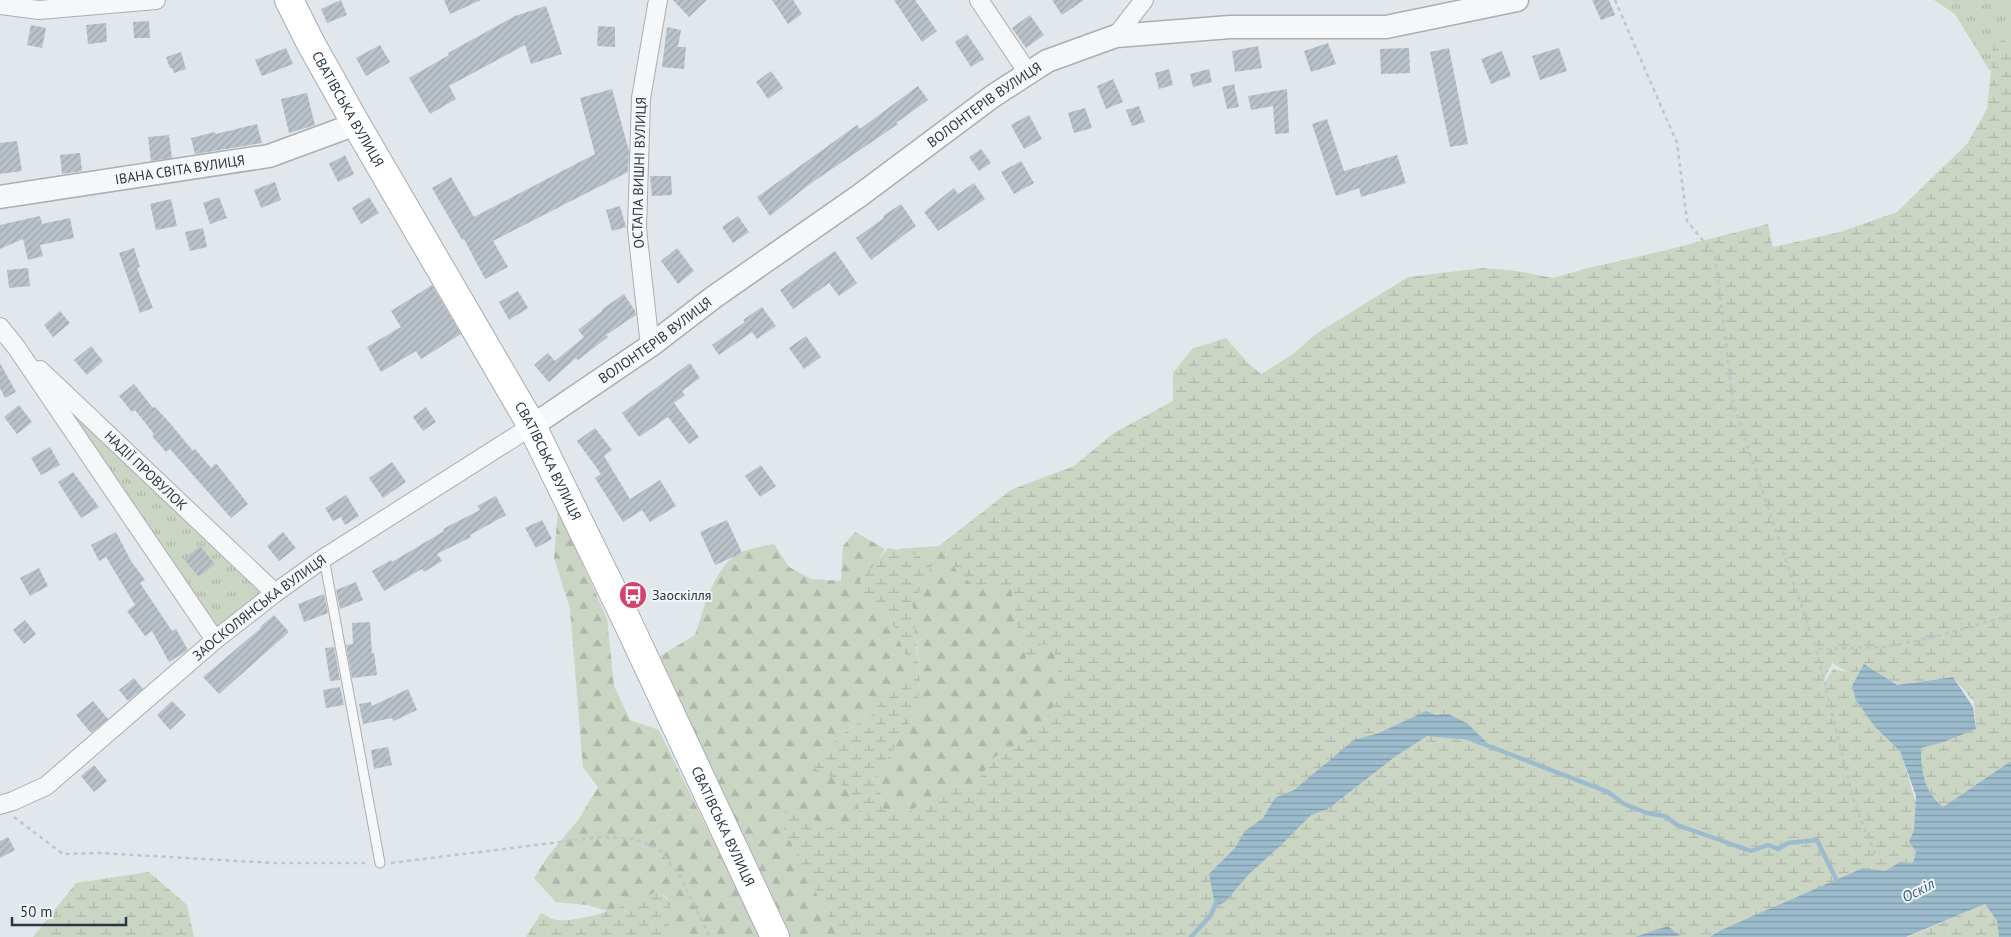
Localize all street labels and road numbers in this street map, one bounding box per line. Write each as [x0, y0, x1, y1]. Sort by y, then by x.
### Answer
street label: СВАТІВСЬКА ВУЛИЦЯ [308, 48, 388, 170]
street label: ВОЛОНТЕРІВ ВУЛИЦЯ [923, 58, 1045, 151]
street label: ОСТАПА ВИШНІ ВУЛИЦЯ [628, 97, 650, 249]
street label: ІВАНА СВІТА ВУЛИЦЯ [114, 151, 246, 188]
street label: ВОЛОНТЕРІВ ВУЛИЦЯ [595, 293, 715, 387]
street label: СВАТІВСЬКА ВУЛИЦЯ [511, 398, 586, 523]
street label: НАДІЇ ПРОВУЛОК [101, 427, 191, 514]
street label: ЗАОСКОЛЯНСЬКА ВУЛИЦЯ [189, 550, 330, 665]
street label: СВАТІВСЬКА ВУЛИЦЯ [687, 763, 759, 889]

